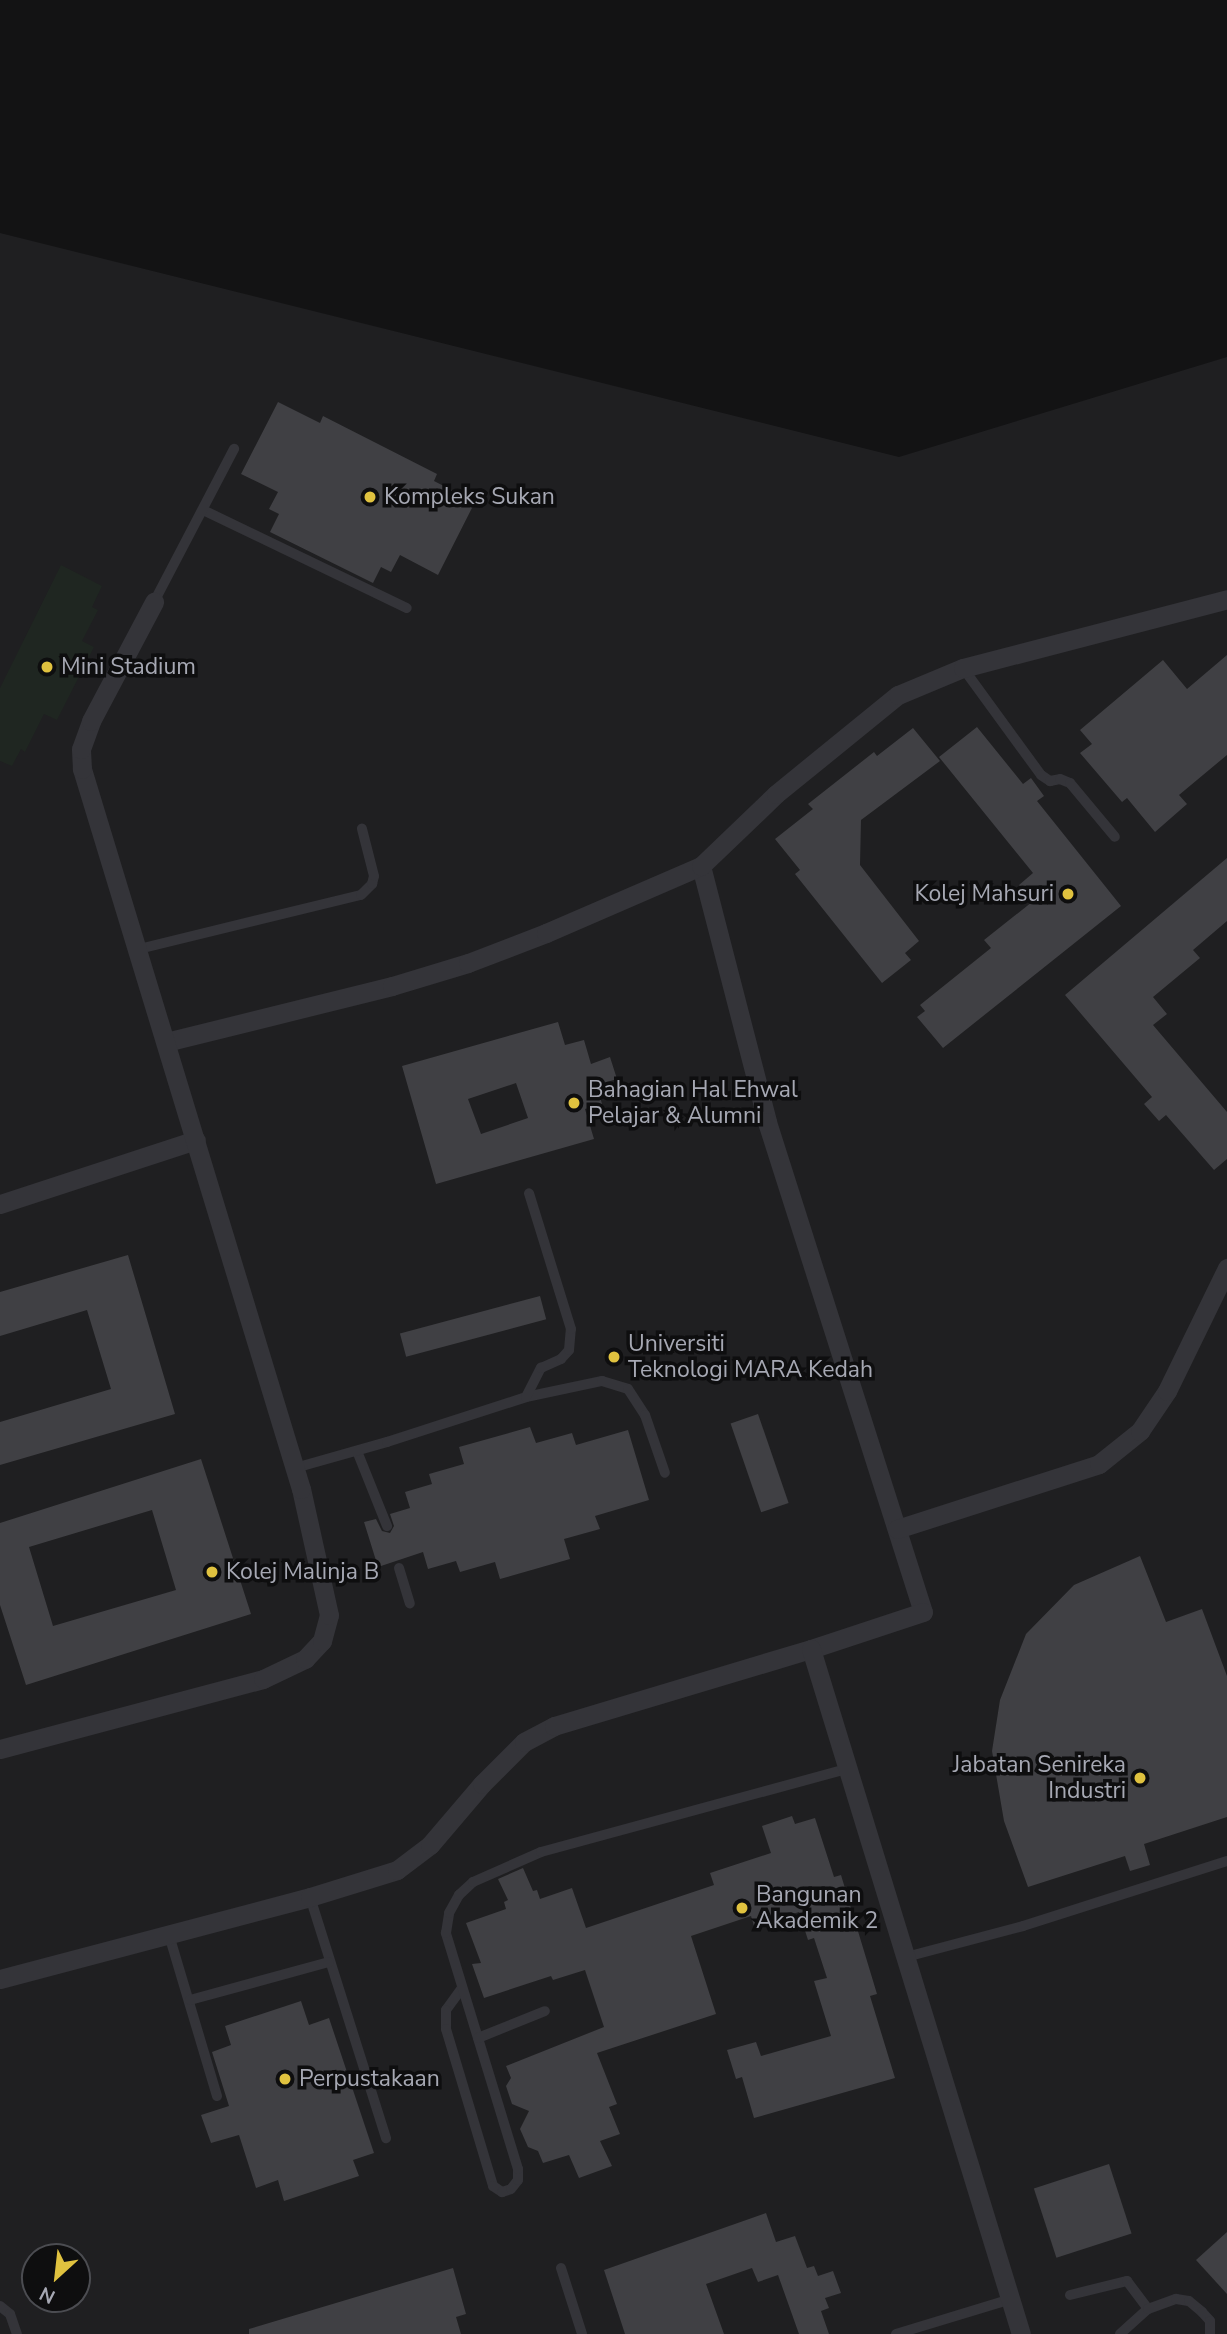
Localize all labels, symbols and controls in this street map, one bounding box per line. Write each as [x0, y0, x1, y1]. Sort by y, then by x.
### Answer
place label: Kompleks Sukan [384, 483, 555, 511]
marker: Kompleks Sukan [362, 489, 378, 505]
place label: Mini Stadium [61, 653, 196, 681]
marker: Mini Stadium [39, 659, 55, 675]
place label: Kolej Mahsuri [914, 880, 1054, 908]
marker: Kolej Mahsuri [1060, 886, 1076, 902]
place label: Bahagian Hal Ehwal Pelajar & Alumni [588, 1076, 798, 1130]
marker: Bahagian Hal Ehwal Pelajar & Alumni [566, 1095, 582, 1111]
place label: Universiti Teknologi MARA Kedah [628, 1330, 873, 1384]
marker: Universiti Teknologi MARA Kedah [606, 1349, 622, 1365]
place label: Kolej Malinja B [226, 1558, 379, 1586]
marker: Kolej Malinja B [204, 1564, 220, 1580]
place label: Jabatan Senireka Industri [953, 1751, 1126, 1805]
marker: Jabatan Senireka Industri [1132, 1770, 1148, 1786]
place label: Bangunan Akademik 2 [756, 1881, 878, 1935]
marker: Bangunan Akademik 2 [734, 1900, 750, 1916]
place label: Perpustakaan [299, 2065, 440, 2093]
marker: Perpustakaan [277, 2071, 293, 2087]
north arrow [21, 2243, 91, 2313]
text: N [35, 2280, 60, 2310]

